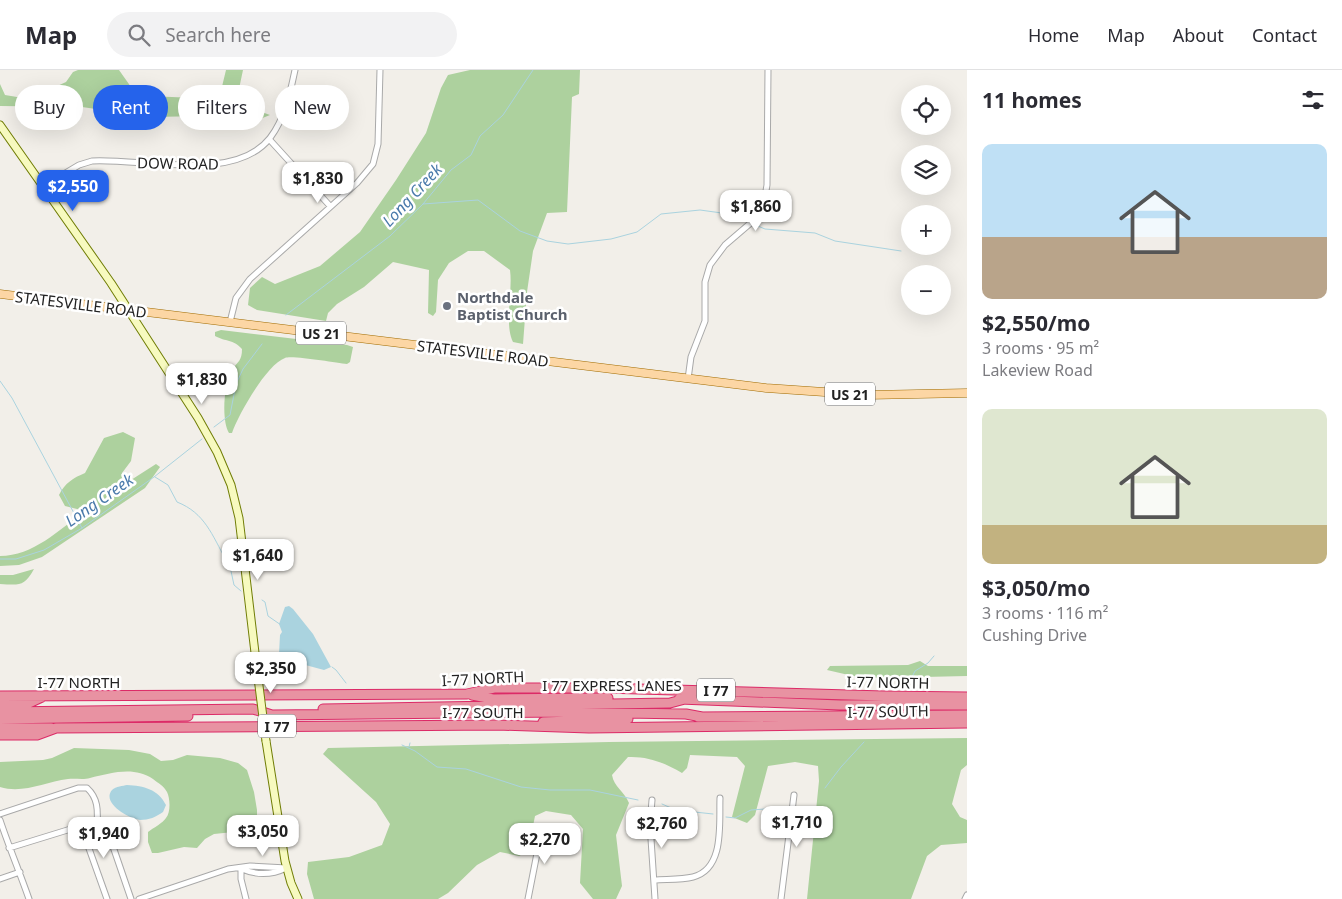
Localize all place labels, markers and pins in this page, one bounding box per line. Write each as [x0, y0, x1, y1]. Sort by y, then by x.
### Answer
pin: $1,830 [277, 162, 359, 204]
pin: $2,550 [32, 170, 114, 212]
pin: $1,860 [715, 190, 797, 232]
place label: Northdale Baptist Church [457, 287, 567, 324]
marker: Northdale Baptist Church [441, 300, 453, 312]
pin: $1,830 [161, 362, 243, 405]
pin: $1,640 [217, 538, 299, 581]
pin: $2,350 [230, 652, 312, 694]
pin: $2,760 [621, 806, 703, 849]
pin: $1,710 [756, 806, 838, 848]
pin: $3,050 [222, 814, 304, 857]
pin: $1,940 [63, 816, 145, 859]
pin: $2,270 [504, 822, 586, 865]

